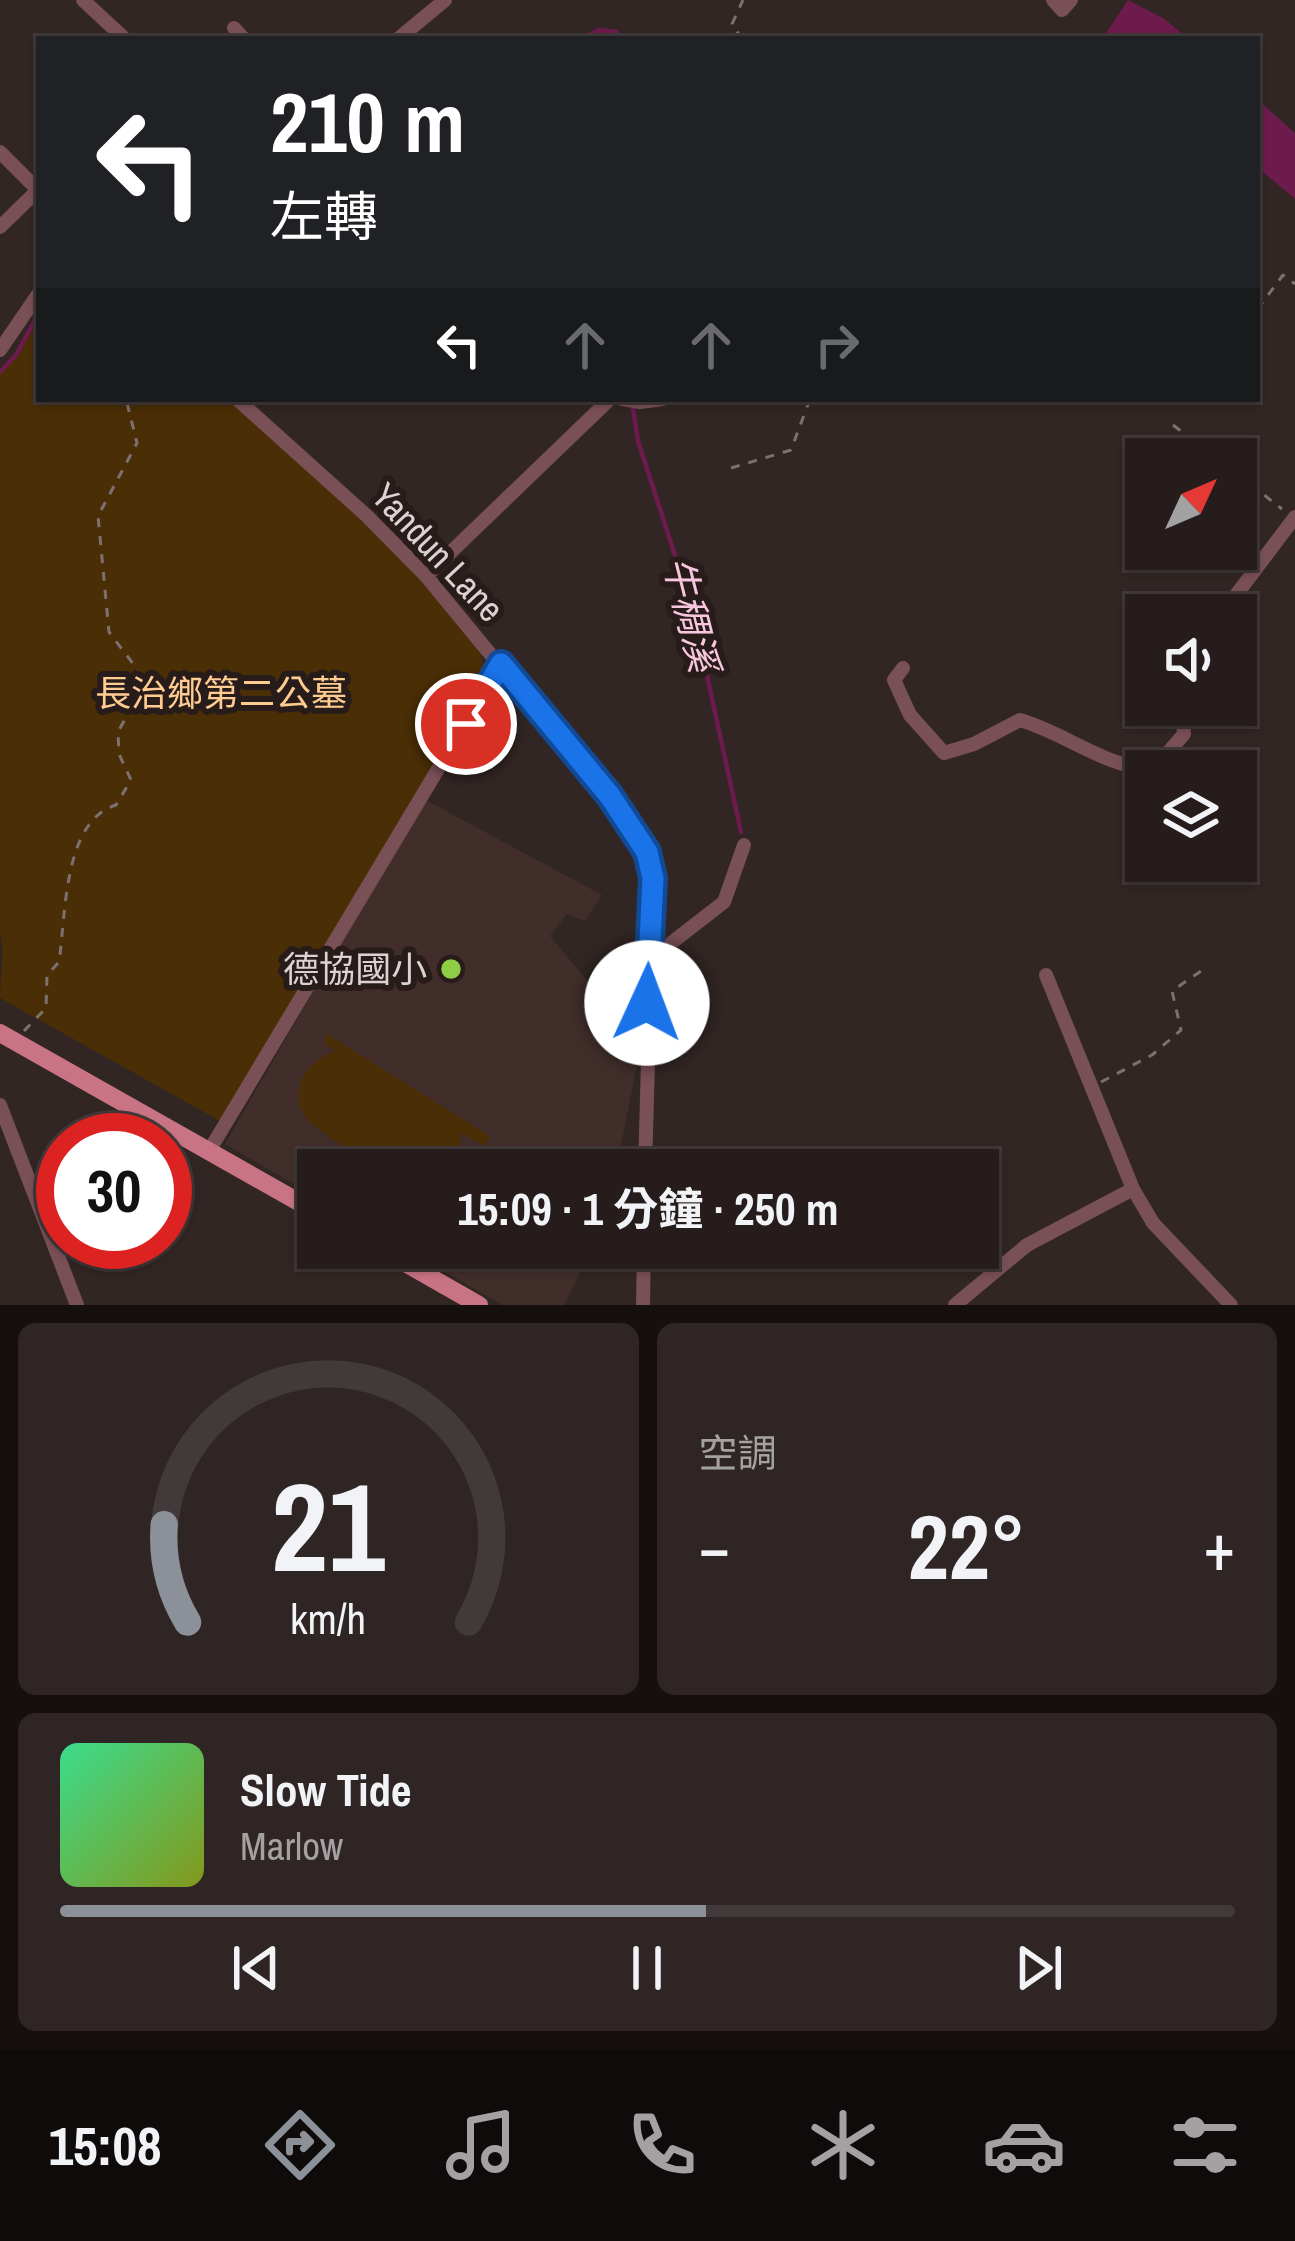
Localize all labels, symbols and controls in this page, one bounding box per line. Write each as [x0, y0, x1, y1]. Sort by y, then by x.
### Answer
text: 210 m [270, 65, 465, 178]
icon: left [72, 84, 228, 240]
text: 左轉 [270, 180, 378, 253]
icon: left [426, 312, 492, 378]
icon: ahead [552, 312, 618, 378]
icon: ahead [678, 312, 744, 378]
icon: right [804, 312, 870, 378]
north arrow [1125, 438, 1257, 570]
map controls [1125, 438, 1257, 882]
street label: Yandun Lane [361, 472, 515, 632]
water label: 牛稠溪 [652, 551, 732, 682]
button: sound [1125, 594, 1257, 726]
park label: 長治鄉第二公墓 [95, 669, 347, 717]
pin [415, 673, 517, 775]
icon: arrive [433, 691, 499, 757]
button: layers [1125, 750, 1257, 882]
position arrow [584, 940, 710, 1066]
place label: 德協國小 [283, 945, 427, 993]
marker: 德協國小 [438, 956, 464, 982]
speed limit sign: 30 [36, 1113, 192, 1269]
text: 15:09 · 1 分鐘 · 250 m [457, 1178, 839, 1239]
text: 空調 [699, 1427, 777, 1479]
text: 21 [271, 1442, 385, 1610]
text: 22° [908, 1486, 1026, 1607]
text: − [699, 1502, 730, 1591]
text: + [1203, 1502, 1235, 1591]
text: km/h [290, 1590, 366, 1647]
text: Slow Tide [240, 1759, 412, 1820]
text: Marlow [240, 1820, 343, 1872]
icon: previous [223, 1935, 289, 2001]
icon: pause [614, 1935, 680, 2001]
icon: next [1006, 1935, 1072, 2001]
icon: directions [258, 2103, 342, 2187]
icon: music [439, 2103, 523, 2187]
icon: phone [620, 2103, 704, 2187]
icon: climate [801, 2103, 885, 2187]
icon: car [982, 2103, 1066, 2187]
icon: filters [1163, 2103, 1247, 2187]
text: 15:08 [48, 2109, 162, 2182]

